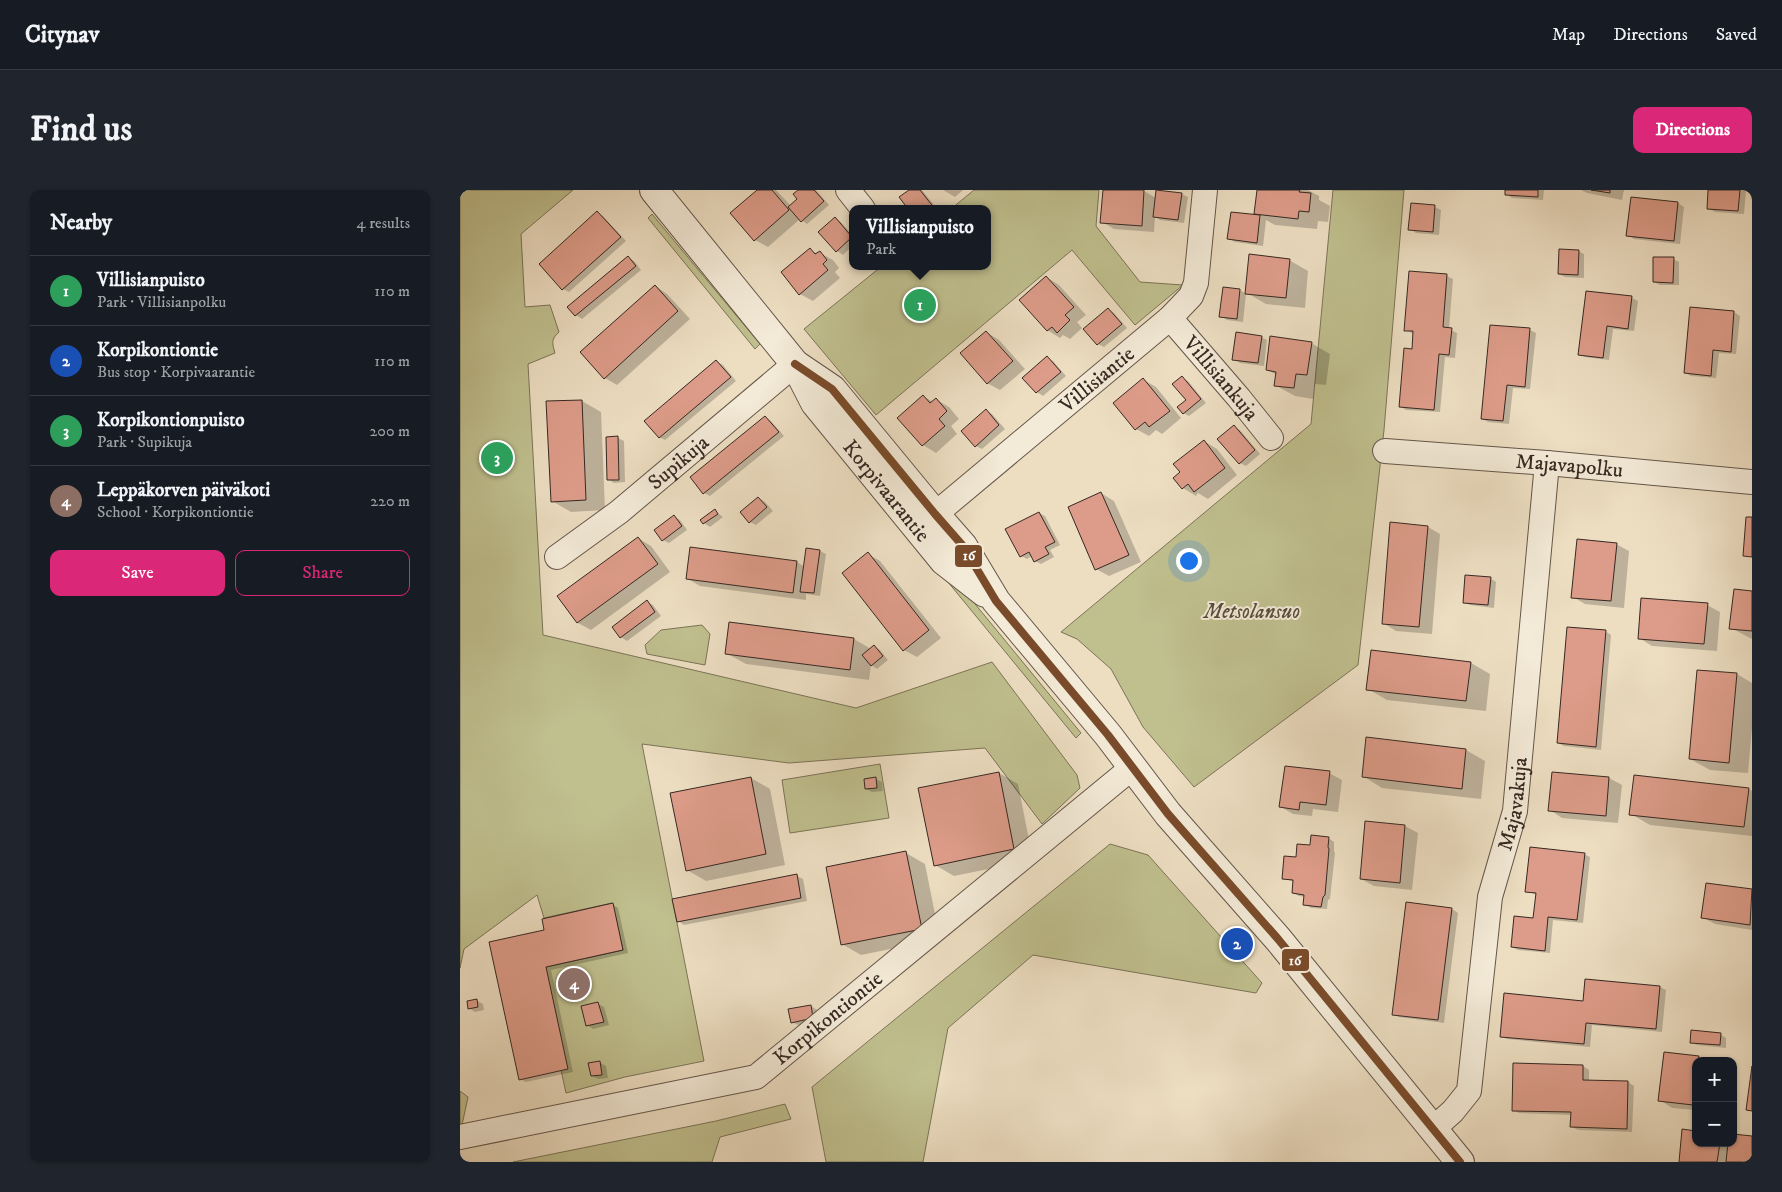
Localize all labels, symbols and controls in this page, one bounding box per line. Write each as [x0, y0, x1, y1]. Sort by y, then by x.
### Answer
text: Citynav [25, 20, 99, 50]
text: Map [1552, 24, 1585, 46]
text: Directions [1613, 24, 1688, 46]
text: Saved [1716, 24, 1757, 46]
button: Directions [1633, 107, 1752, 153]
text: Find us [30, 108, 132, 152]
popup [849, 205, 991, 270]
text: Nearby [50, 210, 112, 236]
text: 4 results [357, 213, 410, 233]
text: Villisianpuisto [866, 216, 974, 239]
text: Park [866, 239, 896, 259]
text: Villisianpuisto [97, 269, 205, 292]
text: 1 [63, 281, 69, 301]
text: 110 m [374, 281, 410, 301]
pin: 1 [904, 286, 936, 324]
text: Park · Villisianpolku [97, 292, 226, 312]
street label: Villisiankuja [1177, 330, 1264, 426]
text: Korpikontiontie [97, 339, 218, 362]
street label: Villisiantie [1054, 341, 1140, 419]
text: 2 [62, 351, 70, 371]
text: 110 m [374, 351, 410, 371]
text: Bus stop · Korpivaarantie [97, 362, 255, 382]
text: Korpikontionpuisto [97, 409, 245, 432]
text: 3 [63, 421, 69, 441]
text: 200 m [369, 421, 410, 441]
street label: Supikuja [643, 430, 715, 496]
text: Park · Supikuja [97, 432, 192, 452]
street label: Korpivaarantie [837, 435, 935, 548]
pin: 3 [481, 439, 513, 477]
street label: Majavapolku [1515, 449, 1624, 484]
text: Leppäkorven päiväkoti [97, 479, 270, 502]
text: 4 [61, 491, 71, 511]
text: 220 m [370, 491, 410, 511]
text: School · Korpikontiontie [97, 502, 254, 522]
line badge: 16 [954, 544, 983, 568]
text: 16 [963, 547, 976, 565]
your location [1176, 548, 1202, 574]
button: Save [50, 550, 225, 596]
button: Share [235, 550, 410, 596]
park label: Metsolansuo [1202, 599, 1300, 625]
street label: Majavakuja [1492, 756, 1534, 854]
pin: 2 [1221, 925, 1253, 963]
line badge: 16 [1281, 948, 1310, 972]
text: 16 [1289, 952, 1302, 970]
pin: 4 [558, 965, 590, 1003]
street label: Korpikontiontie [768, 966, 889, 1071]
map controls [1692, 1057, 1737, 1147]
button: + [1692, 1057, 1737, 1102]
button: − [1692, 1102, 1737, 1147]

